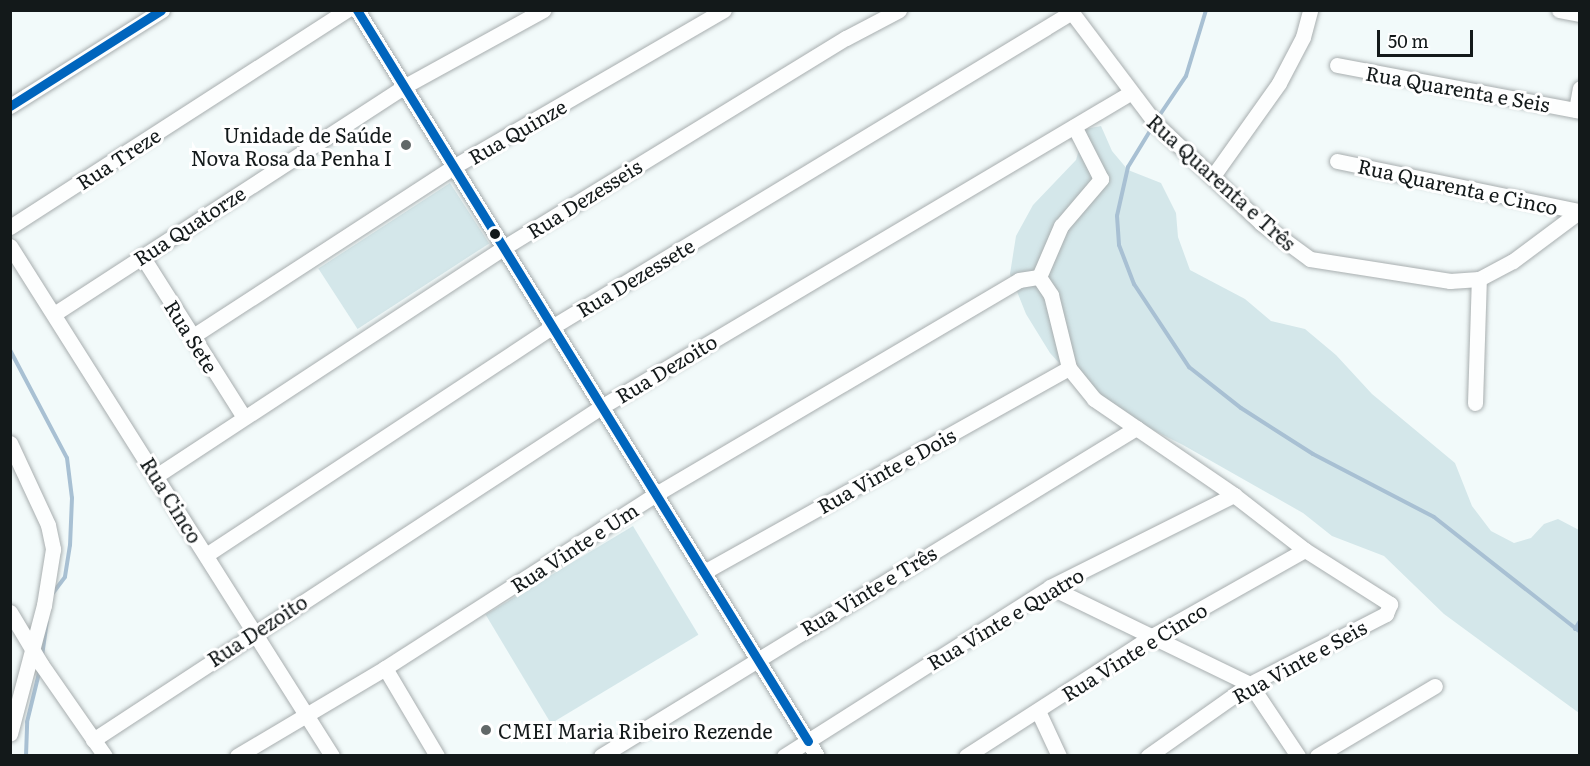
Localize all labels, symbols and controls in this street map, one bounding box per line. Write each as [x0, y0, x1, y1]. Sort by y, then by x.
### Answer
scale bar [1380, 18, 1476, 56]
text: 50 m [1388, 27, 1429, 54]
street label: Rua Quarenta e Seis [1364, 60, 1552, 116]
street label: Rua Quinze [464, 93, 570, 169]
street label: Rua Quarenta e Três [1143, 109, 1301, 255]
street label: Rua Treze [72, 122, 164, 194]
place label: Unidade de Saúde Nova Rosa da Penha I [191, 122, 392, 169]
marker: Unidade de Saúde Nova Rosa da Penha I [397, 136, 415, 154]
street label: Rua Dezesseis [522, 153, 646, 243]
street label: Rua Quarenta e Cinco [1356, 153, 1560, 219]
street label: Rua Quatorze [129, 180, 249, 270]
unlabelled marker [489, 228, 501, 240]
street label: Rua Dezessete [572, 232, 698, 322]
street label: Rua Sete [160, 295, 224, 377]
street label: Rua Dezoito [611, 328, 721, 408]
street label: Rua Vinte e Dois [813, 422, 959, 518]
street label: Rua Cinco [136, 453, 208, 547]
street label: Rua Vinte e Um [506, 497, 642, 597]
street label: Rua Vinte e Três [796, 540, 940, 640]
street label: Rua Vinte e Quatro [922, 562, 1088, 674]
street label: Rua Dezoito [203, 589, 311, 671]
street label: Rua Vinte e Cinco [1057, 597, 1211, 705]
street label: Rua Vinte e Seis [1228, 614, 1370, 708]
place label: CMEI Maria Ribeiro Rezende [498, 718, 773, 742]
marker: CMEI Maria Ribeiro Rezende [479, 723, 493, 737]

